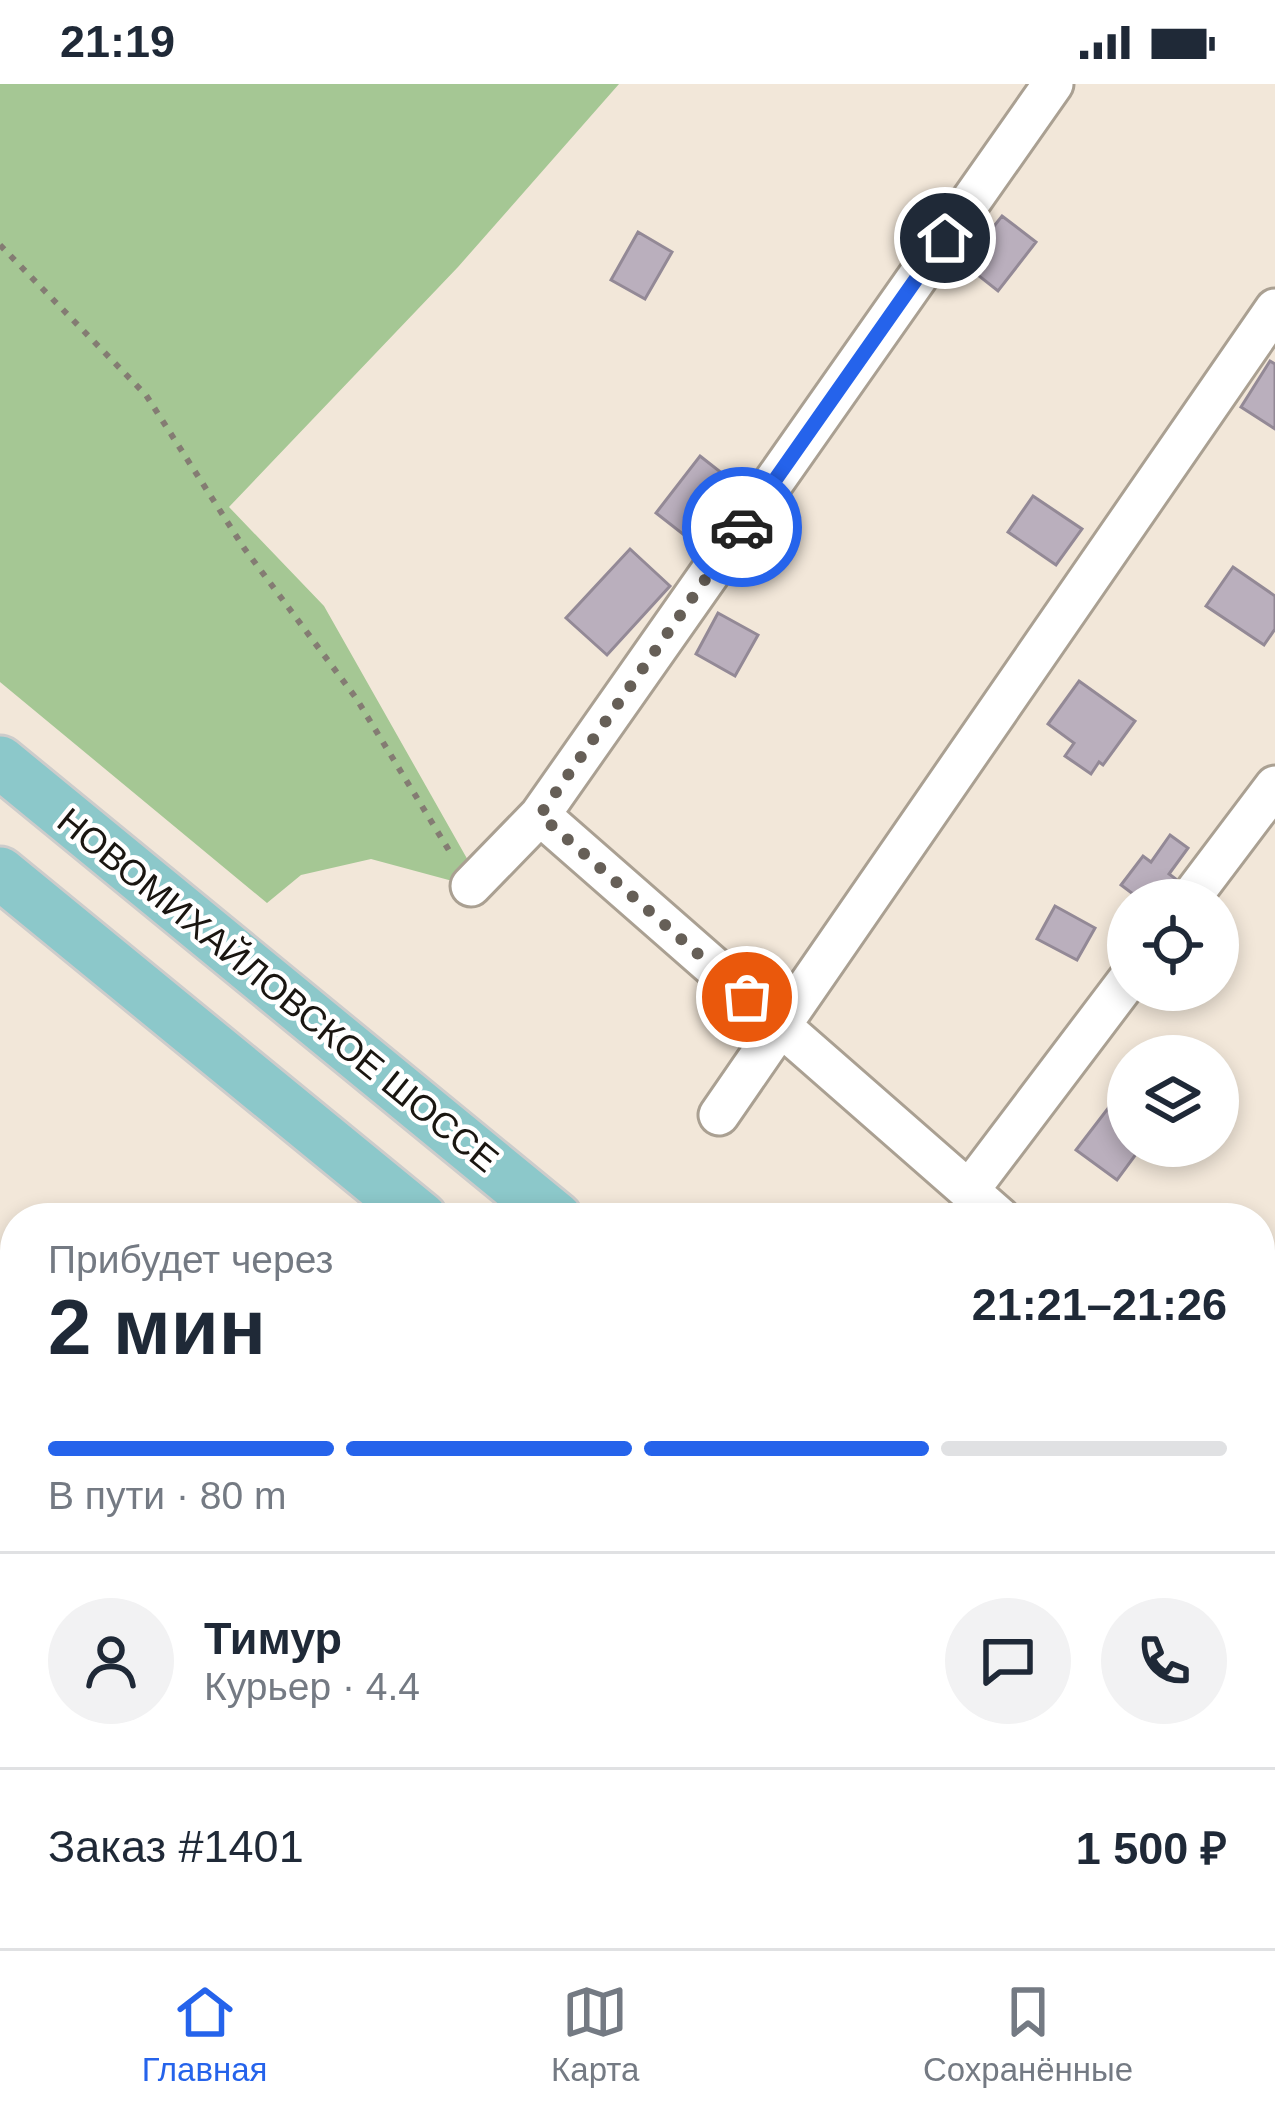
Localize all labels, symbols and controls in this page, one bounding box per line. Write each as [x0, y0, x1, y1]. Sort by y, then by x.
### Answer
text: 21:19 [60, 16, 175, 67]
pin [894, 187, 996, 289]
icon: home [912, 205, 978, 271]
courier [682, 467, 802, 587]
icon: car [709, 494, 775, 560]
street label: НОВОМИХАЙЛОВСКОЕ ШОССЕ [50, 799, 507, 1180]
map controls [1107, 879, 1239, 1167]
button: locate [1107, 879, 1239, 1011]
pin [696, 946, 798, 1048]
icon: bag [714, 964, 780, 1030]
button: layers [1107, 1035, 1239, 1167]
text: Прибудет через [48, 1238, 333, 1281]
text: 21:21–21:26 [972, 1279, 1227, 1330]
text: 2 мин [48, 1283, 266, 1371]
text: В пути · 80 m [48, 1474, 286, 1517]
button: person [48, 1598, 174, 1724]
button: chat [945, 1598, 1071, 1724]
button: phone [1101, 1598, 1227, 1724]
text: Тимур [204, 1613, 342, 1664]
text: Курьер · 4.4 [204, 1665, 420, 1708]
text: Заказ #1401 [48, 1821, 304, 1872]
text: 1 500 ₽ [1076, 1823, 1227, 1874]
tab: Главная [142, 1979, 267, 2089]
tab: Карта [551, 1979, 639, 2089]
tab: Сохранённые [923, 1979, 1133, 2089]

